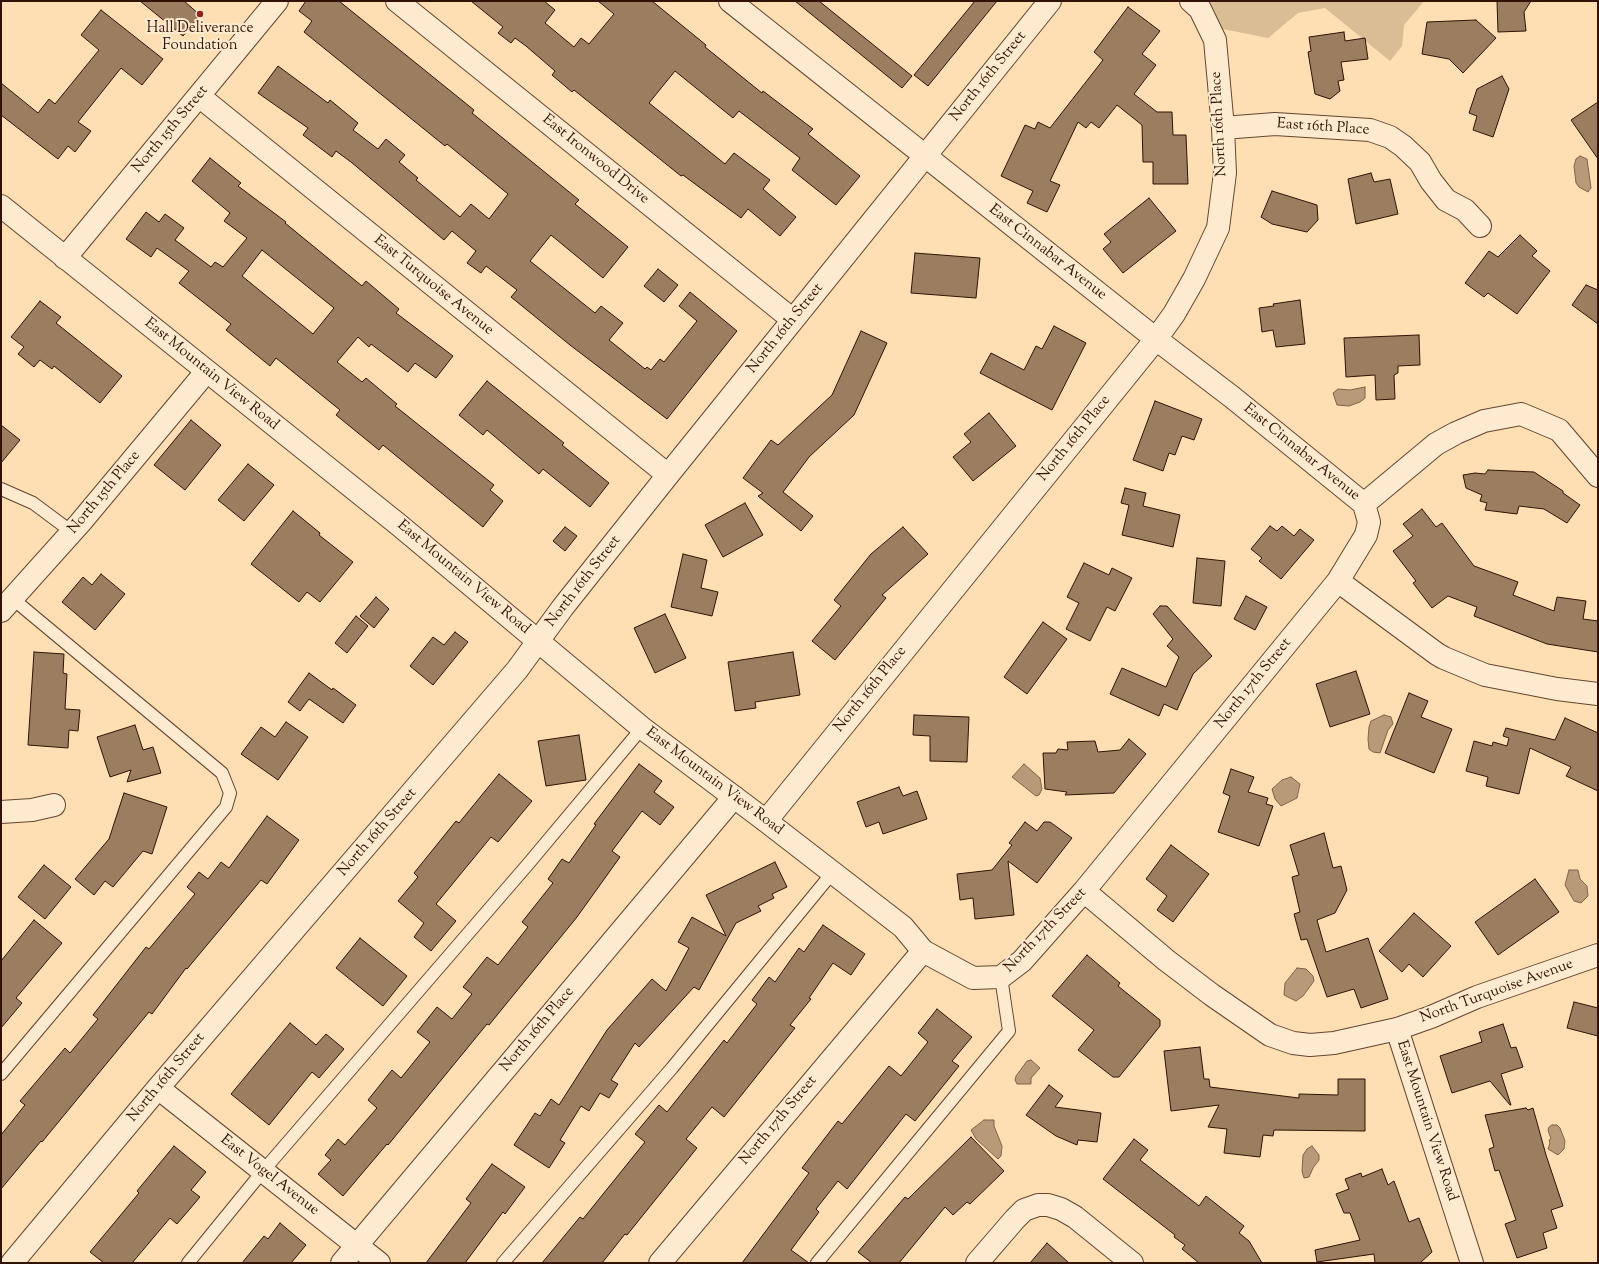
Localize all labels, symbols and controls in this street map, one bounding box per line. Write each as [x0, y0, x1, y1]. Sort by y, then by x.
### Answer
marker: Hall Deliverance Foundation [195, 9, 205, 19]
place label: Hall Deliverance Foundation [147, 20, 253, 55]
street label: North 16th Street [947, 28, 1031, 126]
street label: North 16th Place [1208, 71, 1232, 177]
street label: North 15th Street [129, 83, 213, 177]
street label: East Ironwood Drive [538, 111, 652, 209]
street label: East 16th Place [1276, 116, 1370, 140]
street label: East Cinnabar Avenue [984, 201, 1110, 305]
street label: East Turquoise Avenue [369, 232, 497, 340]
street label: North 16th Street [744, 280, 828, 378]
street label: East Mountain View Road [140, 315, 282, 435]
street label: North 16th Place [1035, 392, 1115, 486]
street label: East Cinnabar Avenue [1239, 400, 1363, 506]
street label: North 15th Place [65, 448, 145, 538]
street label: East Mountain View Road [393, 517, 533, 639]
street label: North 16th Street [543, 533, 625, 631]
street label: North 17th Street [1212, 635, 1296, 733]
street label: North 16th Place [831, 643, 911, 737]
street label: East Mountain View Road [642, 724, 786, 840]
street label: North 16th Street [335, 785, 421, 881]
street label: North 17th Street [1001, 885, 1091, 977]
street label: North Turquoise Avenue [1418, 956, 1576, 1028]
street label: North 16th Place [497, 984, 579, 1076]
street label: North 16th Street [124, 1030, 210, 1126]
street label: East Mountain View Road [1391, 1038, 1461, 1204]
street label: North 17th Street [736, 1073, 822, 1169]
street label: East Vogel Avenue [216, 1132, 322, 1220]

